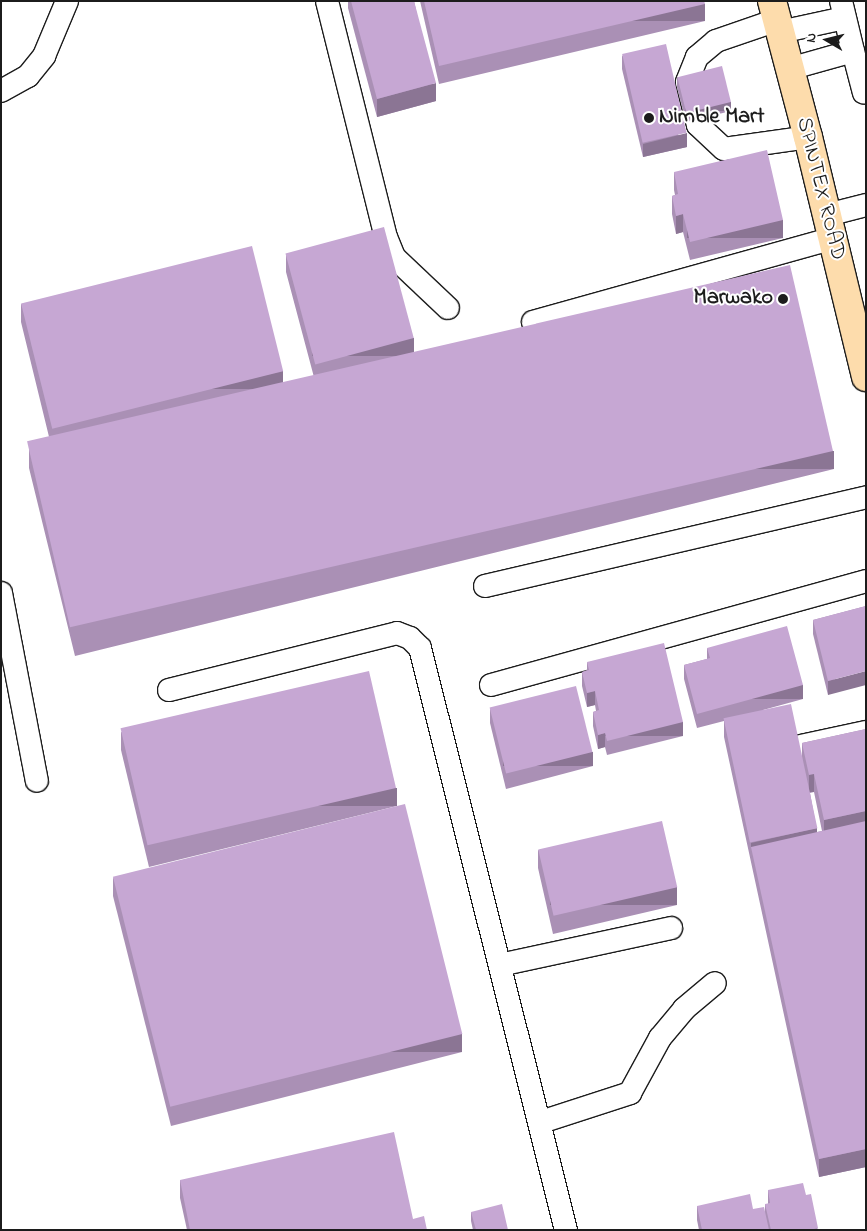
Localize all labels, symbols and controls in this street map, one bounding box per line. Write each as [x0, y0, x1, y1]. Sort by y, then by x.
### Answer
north arrow [802, 15, 852, 65]
text: N [801, 32, 823, 44]
place label: Nimble Mart [659, 105, 764, 131]
marker: Nimble Mart [643, 112, 655, 124]
street label: SPINTEX ROAD [790, 115, 850, 263]
place label: Marwako [694, 286, 773, 312]
marker: Marwako [777, 293, 789, 305]

